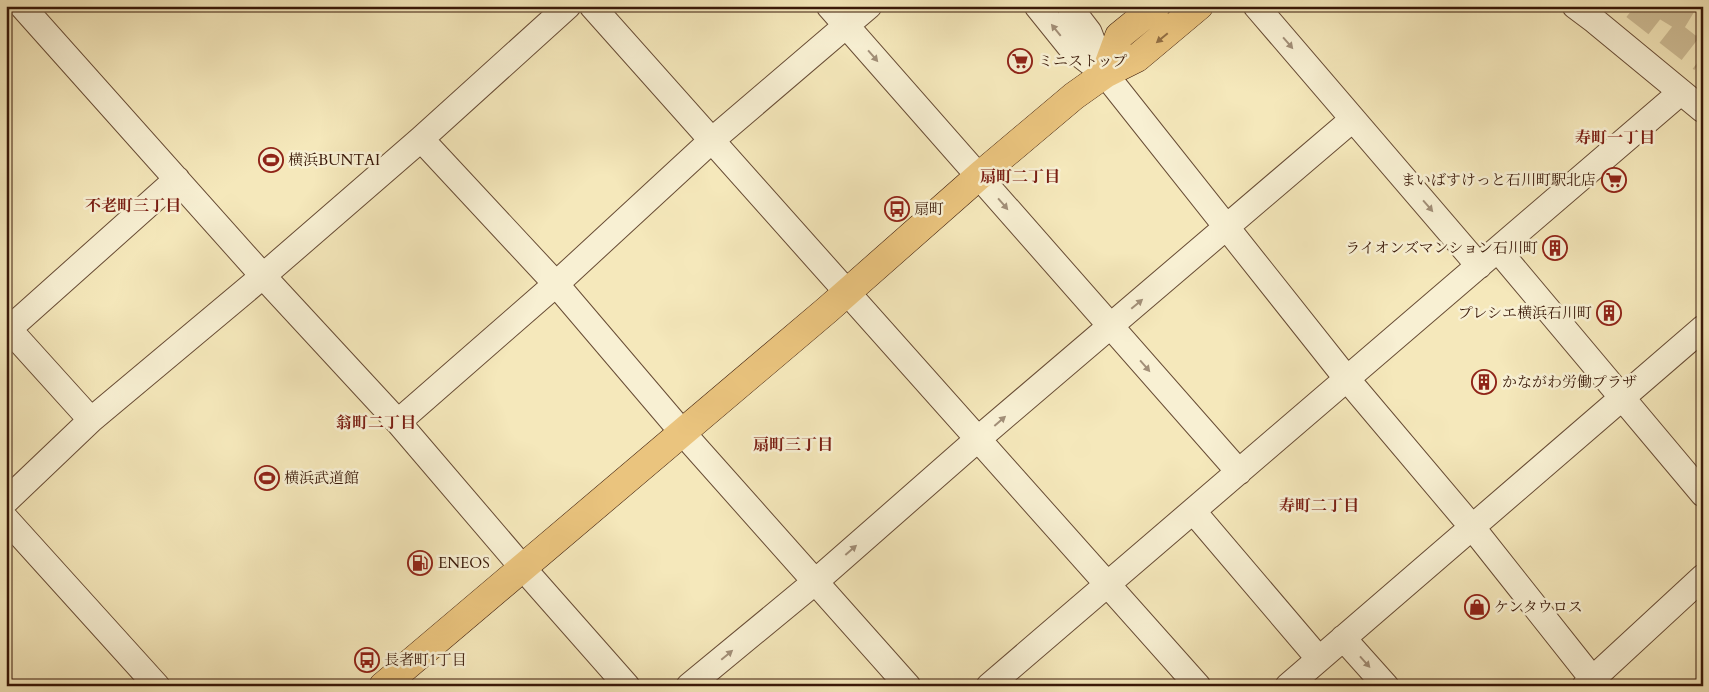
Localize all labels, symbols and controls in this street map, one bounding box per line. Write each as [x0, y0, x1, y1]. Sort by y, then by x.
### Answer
one-way arrow [1051, 24, 1062, 37]
one-way arrow [1156, 32, 1169, 43]
one-way arrow [1282, 37, 1293, 50]
supermarket icon: ミニストップ [1007, 48, 1033, 74]
one-way arrow [867, 49, 879, 61]
place label: ミニストップ [1038, 51, 1128, 71]
district label: 寿町一丁目 [1575, 127, 1655, 149]
sports icon: 横浜BUNTAI [258, 147, 284, 173]
place label: 横浜BUNTAI [288, 150, 380, 170]
district label: 扇町二丁目 [980, 166, 1060, 188]
supermarket icon: まいばすけっと石川町駅北店 [1601, 167, 1627, 193]
place label: まいばすけっと石川町駅北店 [1401, 170, 1596, 190]
district label: 不老町三丁目 [85, 195, 181, 217]
bus stop icon: 扇町 [884, 196, 910, 222]
one-way arrow [998, 197, 1009, 210]
place label: 扇町 [914, 199, 944, 219]
one-way arrow [1422, 200, 1434, 212]
building icon: ライオンズマンション石川町 [1542, 235, 1568, 261]
place label: ライオンズマンション石川町 [1345, 238, 1538, 258]
one-way arrow [1130, 298, 1143, 309]
building icon: プレシエ横浜石川町 [1596, 300, 1622, 326]
place label: プレシエ横浜石川町 [1458, 303, 1592, 323]
one-way arrow [1139, 359, 1151, 371]
building icon: かながわ労働プラザ [1471, 369, 1497, 395]
place label: かながわ労働プラザ [1502, 372, 1637, 392]
district label: 翁町二丁目 [336, 412, 416, 434]
one-way arrow [994, 415, 1007, 426]
district label: 扇町三丁目 [753, 434, 833, 456]
sports icon: 横浜武道館 [254, 465, 280, 491]
place label: 横浜武道館 [284, 468, 359, 488]
district label: 寿町二丁目 [1279, 495, 1359, 517]
one-way arrow [845, 545, 858, 556]
fuel station icon: ENEOS [407, 550, 433, 576]
place label: ENEOS [438, 553, 490, 573]
shop icon: ケンタウロス [1464, 594, 1490, 620]
place label: ケンタウロス [1494, 597, 1583, 617]
bus stop icon: 長者町1丁目 [354, 647, 380, 673]
one-way arrow [720, 649, 733, 660]
place label: 長者町1丁目 [384, 650, 467, 670]
one-way arrow [1359, 655, 1371, 667]

